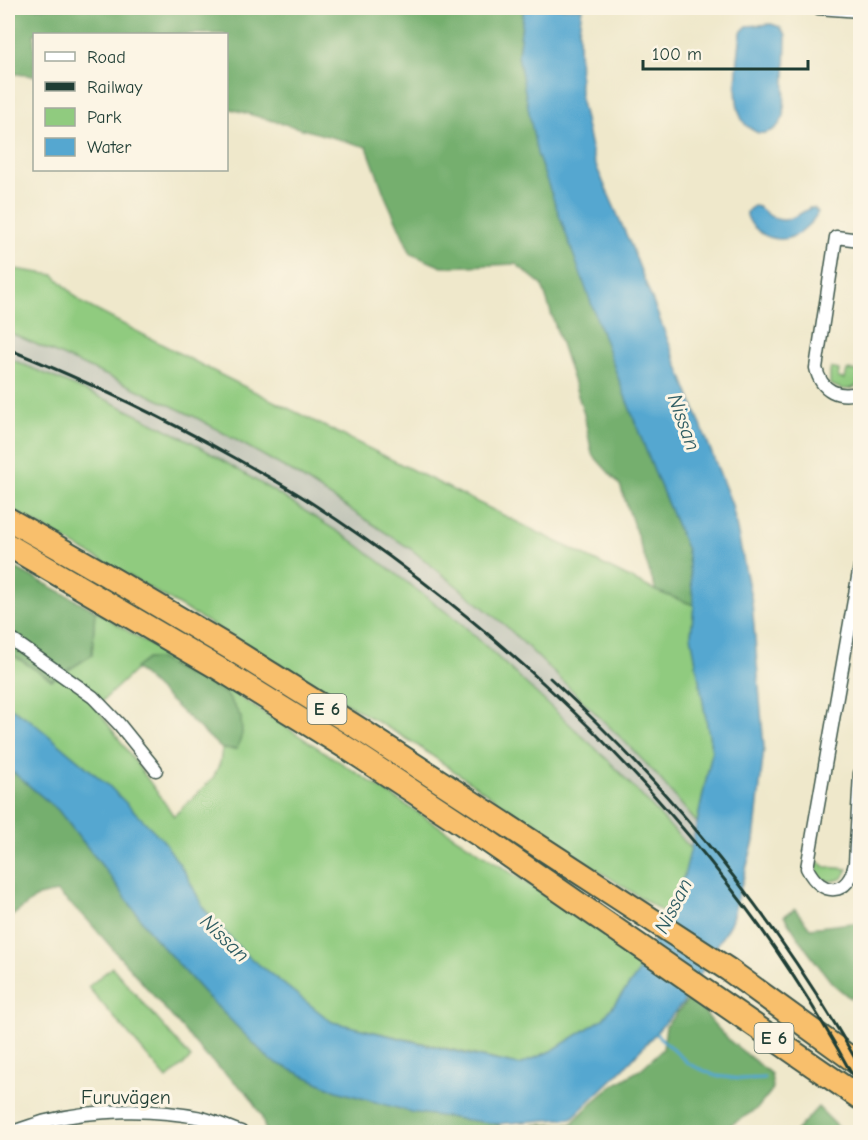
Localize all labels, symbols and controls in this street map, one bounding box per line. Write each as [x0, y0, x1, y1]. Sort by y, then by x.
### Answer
legend [33, 33, 228, 171]
scale bar [643, 33, 808, 71]
text: 100 m [652, 44, 702, 65]
text: Road [87, 47, 126, 68]
text: Railway [87, 77, 144, 98]
text: Park [87, 107, 122, 128]
text: Water [87, 137, 132, 158]
water label: Nissan [663, 390, 705, 454]
road number: E 6 [308, 694, 346, 724]
water label: Nissan [649, 874, 697, 938]
water label: Nissan [196, 909, 254, 967]
road number: E 6 [754, 1023, 794, 1053]
street label: Furuvägen [81, 1086, 171, 1109]

